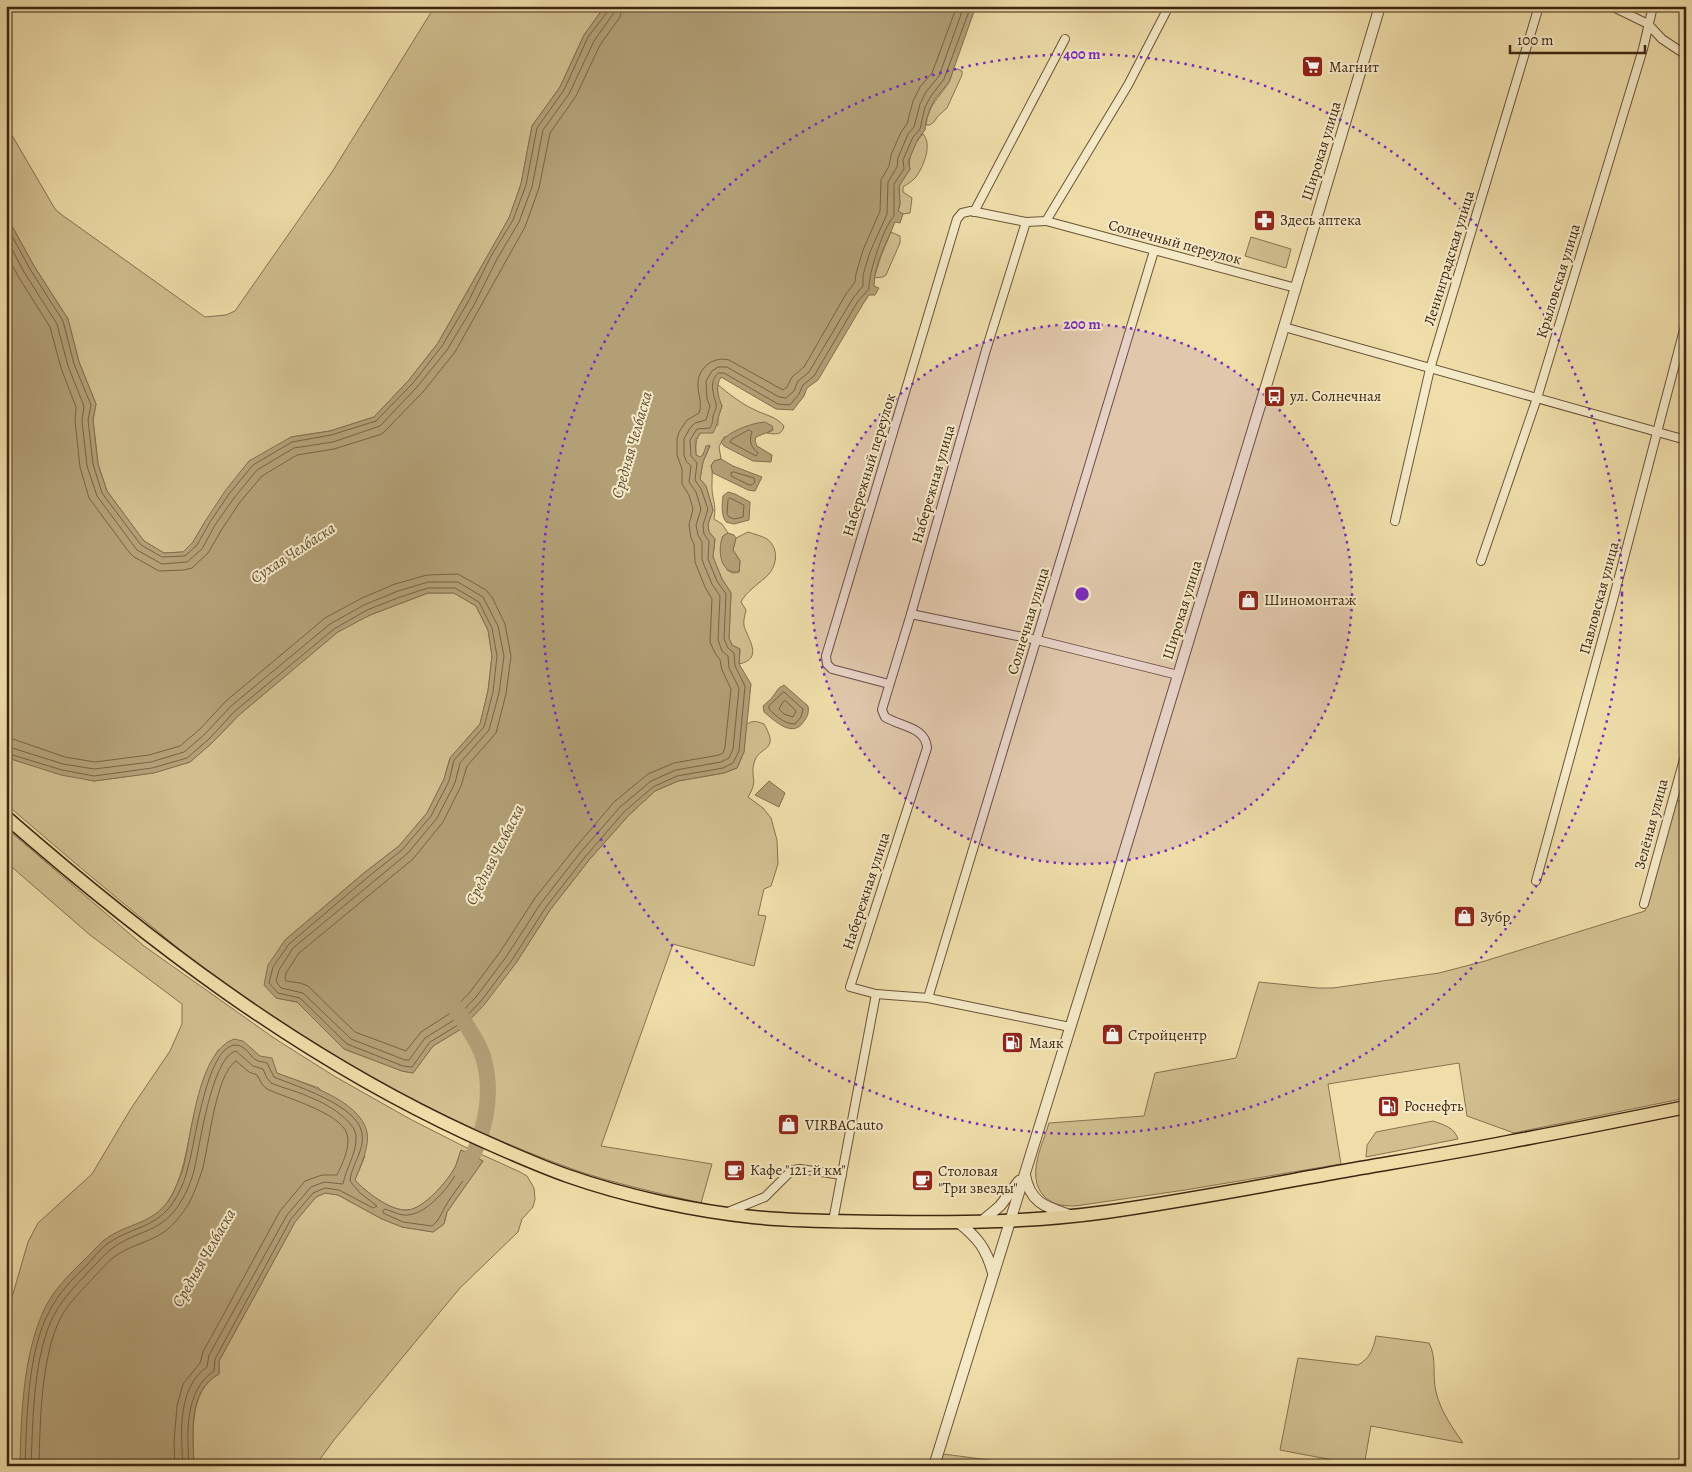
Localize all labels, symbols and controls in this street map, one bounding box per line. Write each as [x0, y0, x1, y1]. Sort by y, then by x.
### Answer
scale bar [1510, 22, 1644, 54]
text: 100 m [1517, 30, 1554, 50]
text: 400 m [1063, 44, 1101, 64]
supermarket icon: Магнит [1301, 55, 1325, 79]
place label: Магнит [1329, 57, 1379, 77]
street label: Широкая улица [1296, 99, 1346, 203]
street label: Ленинградская улица [1419, 188, 1479, 328]
pharmacy icon: Здесь аптека [1252, 208, 1276, 232]
place label: Здесь аптека [1280, 210, 1362, 230]
street label: Солнечный переулок [1106, 215, 1244, 269]
street label: Крыловская улица [1531, 221, 1585, 341]
text: 200 m [1063, 314, 1101, 334]
bus stop icon: ул. Солнечная [1262, 384, 1286, 408]
place label: ул. Солнечная [1289, 386, 1381, 406]
water label: Средняя Челбаска [606, 389, 658, 501]
street label: Набережный переулок [838, 391, 900, 539]
street label: Набережная улица [907, 422, 960, 546]
water label: Сухая Челбаска [246, 517, 340, 589]
street label: Павловская улица [1574, 539, 1624, 657]
street label: Широкая улица [1157, 558, 1207, 662]
street label: Солнечная улица [1002, 565, 1054, 677]
centre of rings [1073, 585, 1091, 603]
shop icon: Шиномонтаж [1236, 588, 1260, 612]
place label: Шиномонтаж [1264, 590, 1356, 610]
street label: Зелёная улица [1629, 776, 1673, 872]
water label: Средняя Челбаска [460, 801, 530, 909]
street label: Набережная улица [838, 830, 894, 952]
shop icon: Зубр [1452, 905, 1476, 929]
place label: Зубр [1480, 907, 1510, 927]
shop icon: Стройцентр [1100, 1023, 1124, 1047]
place label: Стройцентр [1128, 1025, 1207, 1045]
fuel station icon: Маяк [1001, 1031, 1025, 1055]
place label: Маяк [1029, 1033, 1064, 1053]
fuel station icon: Роснефть [1376, 1094, 1400, 1118]
place label: Роснефть [1404, 1096, 1464, 1116]
shop icon: VIRBACauto [777, 1113, 801, 1137]
place label: VIRBACauto [804, 1115, 883, 1135]
cafe icon: Кафе "121-й км" [722, 1158, 746, 1182]
place label: Кафе "121-й км" [750, 1160, 846, 1180]
place label: Столовая "Три звезды" [938, 1161, 1018, 1198]
cafe icon: Столовая "Три звезды" [910, 1168, 934, 1192]
water label: Средняя Челбаска [167, 1205, 241, 1311]

